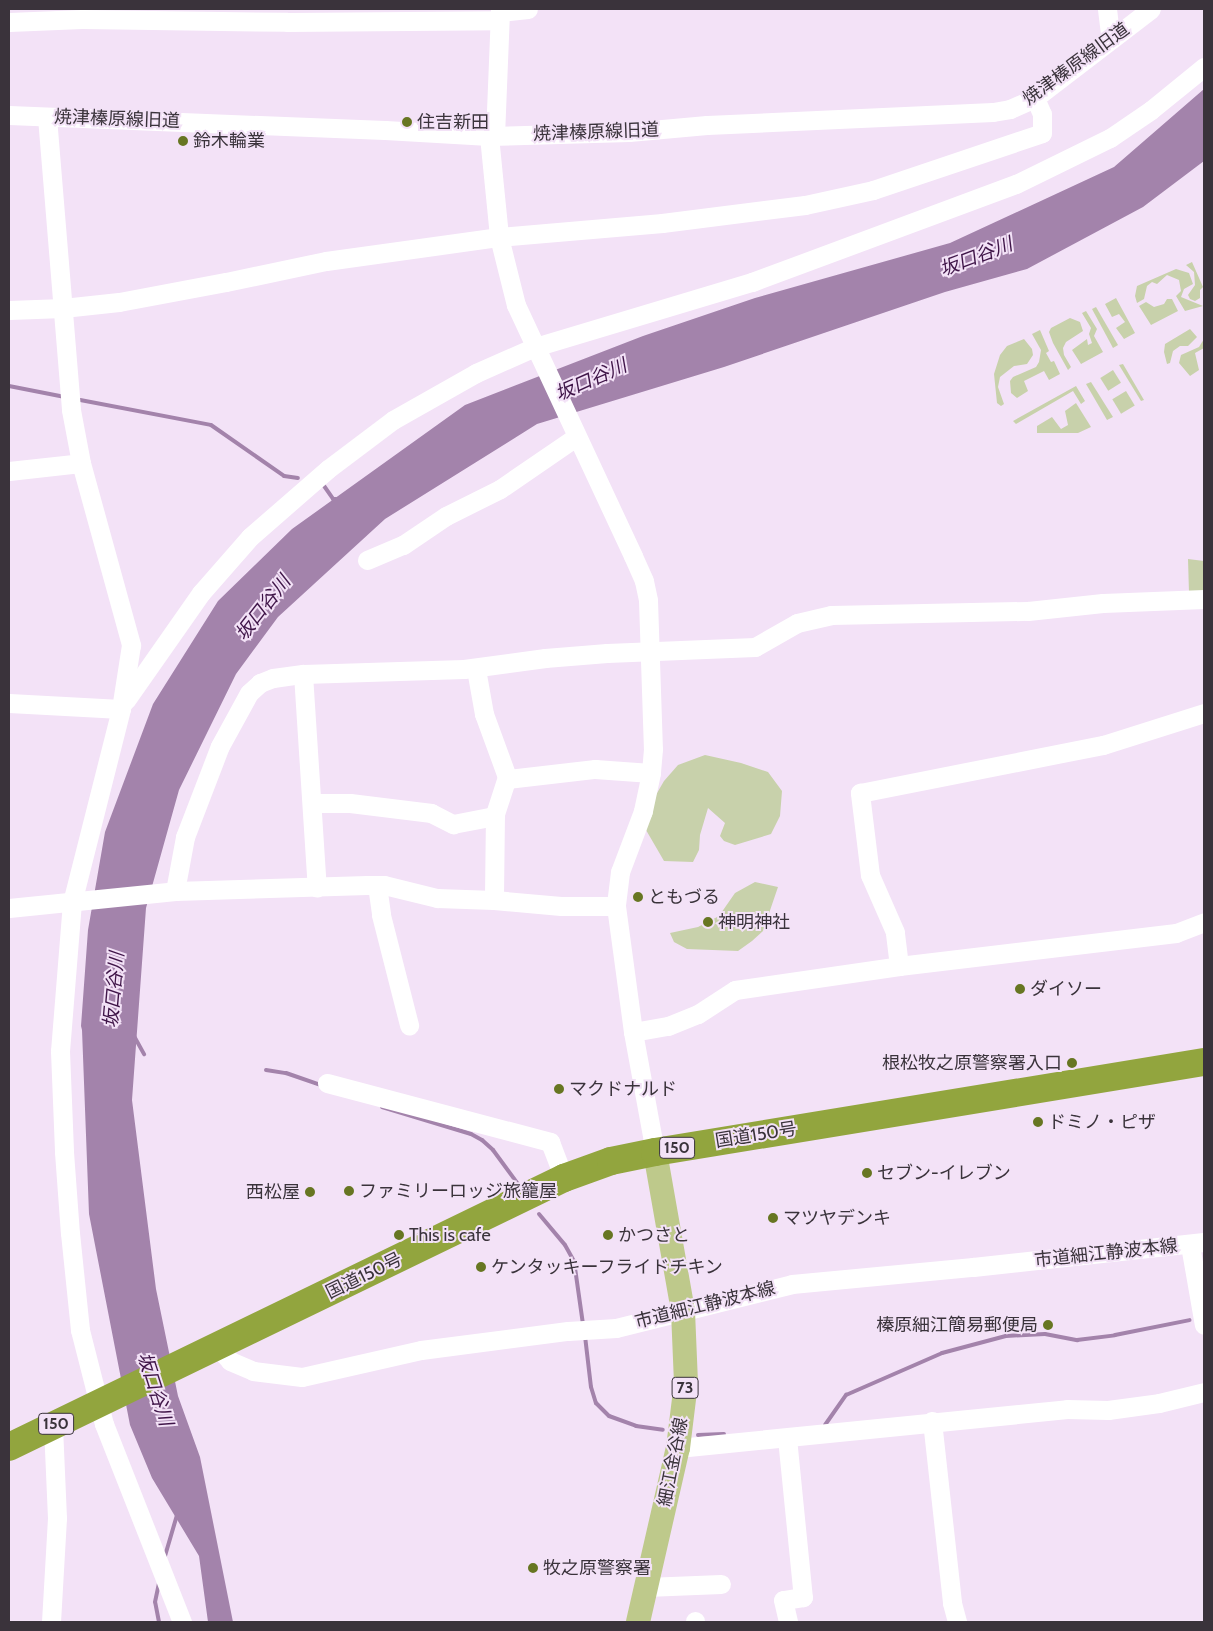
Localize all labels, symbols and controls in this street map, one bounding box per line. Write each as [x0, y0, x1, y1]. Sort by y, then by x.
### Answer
street label: 焼津榛原線旧道 [1019, 18, 1133, 110]
street label: 焼津榛原線旧道 [54, 106, 180, 132]
place label: 住吉新田 [417, 111, 489, 133]
marker: 住吉新田 [401, 116, 413, 128]
street label: 焼津榛原線旧道 [533, 119, 659, 145]
place label: 鈴木輪業 [193, 130, 265, 152]
marker: 鈴木輪業 [177, 135, 189, 147]
water label: 坂口谷川 [936, 233, 1016, 281]
water label: 坂口谷川 [552, 354, 630, 406]
water label: 坂口谷川 [231, 571, 295, 645]
place label: ともづる [648, 886, 720, 908]
marker: ともづる [632, 891, 644, 903]
place label: 神明神社 [718, 911, 790, 933]
marker: 神明神社 [702, 916, 714, 928]
water label: 坂口谷川 [99, 951, 129, 1029]
place label: ダイソー [1030, 978, 1102, 1000]
marker: ダイソー [1014, 983, 1026, 995]
place label: 根松牧之原警察署入口 [882, 1052, 1062, 1074]
marker: 根松牧之原警察署入口 [1066, 1057, 1078, 1069]
place label: マクドナルド [569, 1078, 677, 1100]
marker: マクドナルド [553, 1083, 565, 1095]
place label: ドミノ・ピザ [1048, 1111, 1156, 1133]
marker: ドミノ・ピザ [1032, 1116, 1044, 1128]
street label: 国道150号 [714, 1118, 798, 1152]
road number: 150 [658, 1134, 696, 1162]
place label: セブン-イレブン [877, 1162, 1011, 1184]
marker: セブン-イレブン [861, 1167, 873, 1179]
place label: ファミリーロッジ旅籠屋 [359, 1180, 557, 1202]
place label: 西松屋 [246, 1181, 300, 1203]
marker: ファミリーロッジ旅籠屋 [343, 1185, 355, 1197]
marker: 西松屋 [304, 1186, 316, 1198]
place label: マツヤデンキ [783, 1207, 891, 1229]
marker: マツヤデンキ [767, 1212, 779, 1224]
place label: This is cafe [409, 1224, 491, 1246]
place label: かつさと [618, 1224, 690, 1246]
marker: This is cafe [393, 1229, 405, 1241]
marker: かつさと [602, 1229, 614, 1241]
street label: 市道細江静波本線 [1033, 1235, 1179, 1271]
street label: 国道150号 [322, 1248, 406, 1304]
place label: ケンタッキーフライドチキン [491, 1256, 725, 1278]
marker: ケンタッキーフライドチキン [475, 1261, 487, 1273]
street label: 市道細江静波本線 [633, 1277, 777, 1333]
place label: 榛原細江簡易郵便局 [876, 1314, 1038, 1336]
marker: 榛原細江簡易郵便局 [1042, 1319, 1054, 1331]
water label: 坂口谷川 [132, 1349, 178, 1429]
road number: 73 [671, 1375, 699, 1402]
road number: 150 [37, 1410, 75, 1438]
street label: 細江金谷線 [654, 1416, 692, 1508]
place label: 牧之原警察署 [543, 1557, 651, 1579]
marker: 牧之原警察署 [527, 1562, 539, 1574]

